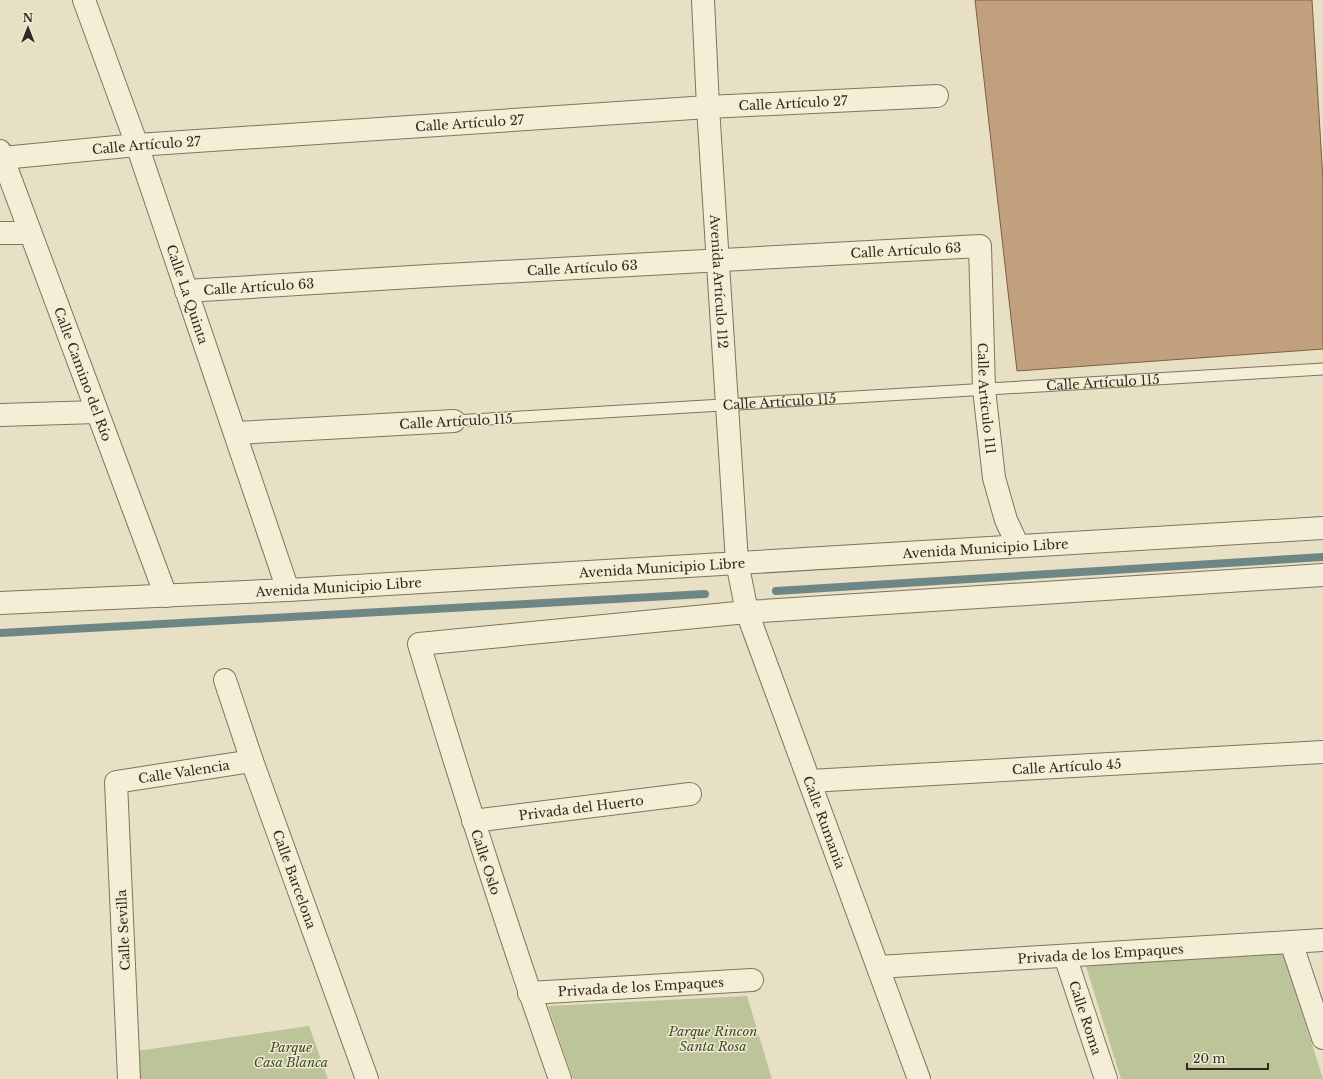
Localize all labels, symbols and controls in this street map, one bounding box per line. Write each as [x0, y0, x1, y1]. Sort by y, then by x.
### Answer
north arrow [8, 8, 48, 48]
text: N [23, 11, 34, 25]
street label: Calle Artículo 27 [738, 92, 848, 115]
street label: Calle Artículo 27 [415, 111, 525, 135]
street label: Calle Artículo 27 [91, 133, 202, 158]
street label: Avenida Artículo 112 [706, 213, 731, 349]
street label: Calle Artículo 63 [850, 239, 962, 262]
street label: Calle La Quinta [162, 242, 212, 347]
street label: Calle Artículo 63 [526, 257, 638, 280]
street label: Calle Artículo 63 [203, 275, 315, 299]
street label: Calle Camino del Río [50, 305, 115, 444]
street label: Calle Artículo 111 [974, 342, 999, 455]
street label: Calle Artículo 115 [1046, 371, 1160, 395]
street label: Calle Artículo 115 [722, 390, 837, 414]
street label: Calle Artículo 115 [399, 410, 513, 433]
street label: Avenida Municipio Libre [901, 535, 1069, 562]
street label: Avenida Municipio Libre [578, 555, 746, 582]
street label: Avenida Municipio Libre [254, 574, 422, 600]
street label: Calle Artículo 45 [1011, 755, 1122, 779]
street label: Calle Valencia [137, 756, 232, 787]
street label: Calle Rumania [799, 773, 849, 872]
street label: Privada del Huerto [518, 792, 645, 824]
street label: Calle Oslo [467, 827, 504, 897]
street label: Calle Barcelona [269, 828, 320, 932]
street label: Calle Sevilla [113, 888, 134, 971]
street label: Privada de los Empaques [1017, 940, 1184, 968]
street label: Privada de los Empaques [557, 974, 725, 1000]
street label: Calle Roma [1065, 979, 1106, 1058]
park label: Parque Rincon Santa Rosa [668, 1023, 757, 1055]
park label: Parque Casa Blanca [254, 1039, 328, 1071]
scale bar [1187, 1045, 1268, 1071]
text: 20 m [1193, 1051, 1225, 1066]

